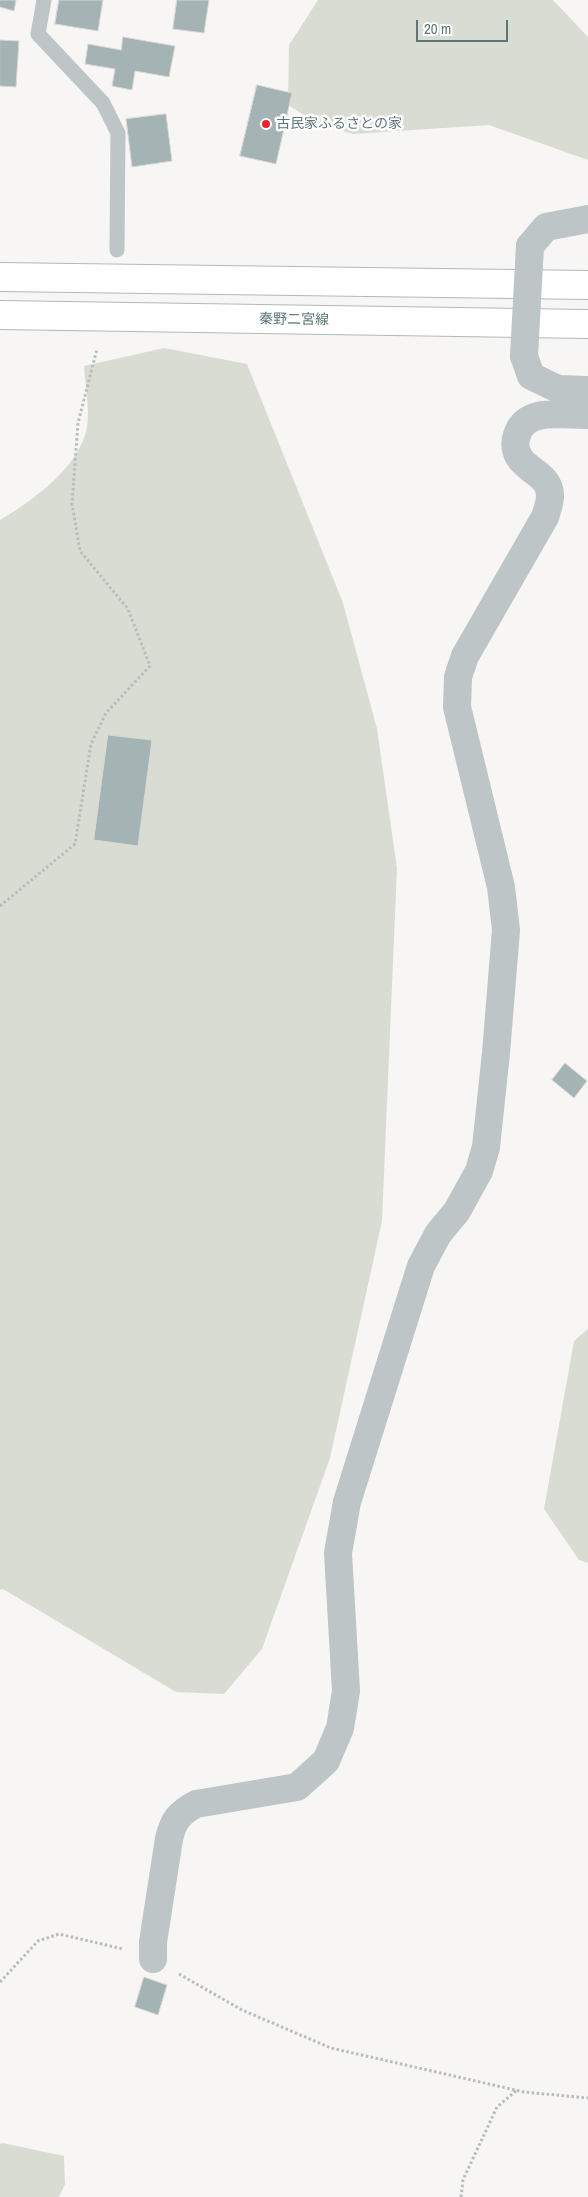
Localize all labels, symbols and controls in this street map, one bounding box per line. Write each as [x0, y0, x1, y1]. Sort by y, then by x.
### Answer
scale bar [418, 10, 510, 42]
text: 20 m [424, 18, 451, 39]
place label: 古民家ふるさとの家 [276, 116, 402, 132]
marker: 古民家ふるさとの家 [260, 118, 272, 130]
street label: 秦野二宮線 [259, 311, 329, 329]

